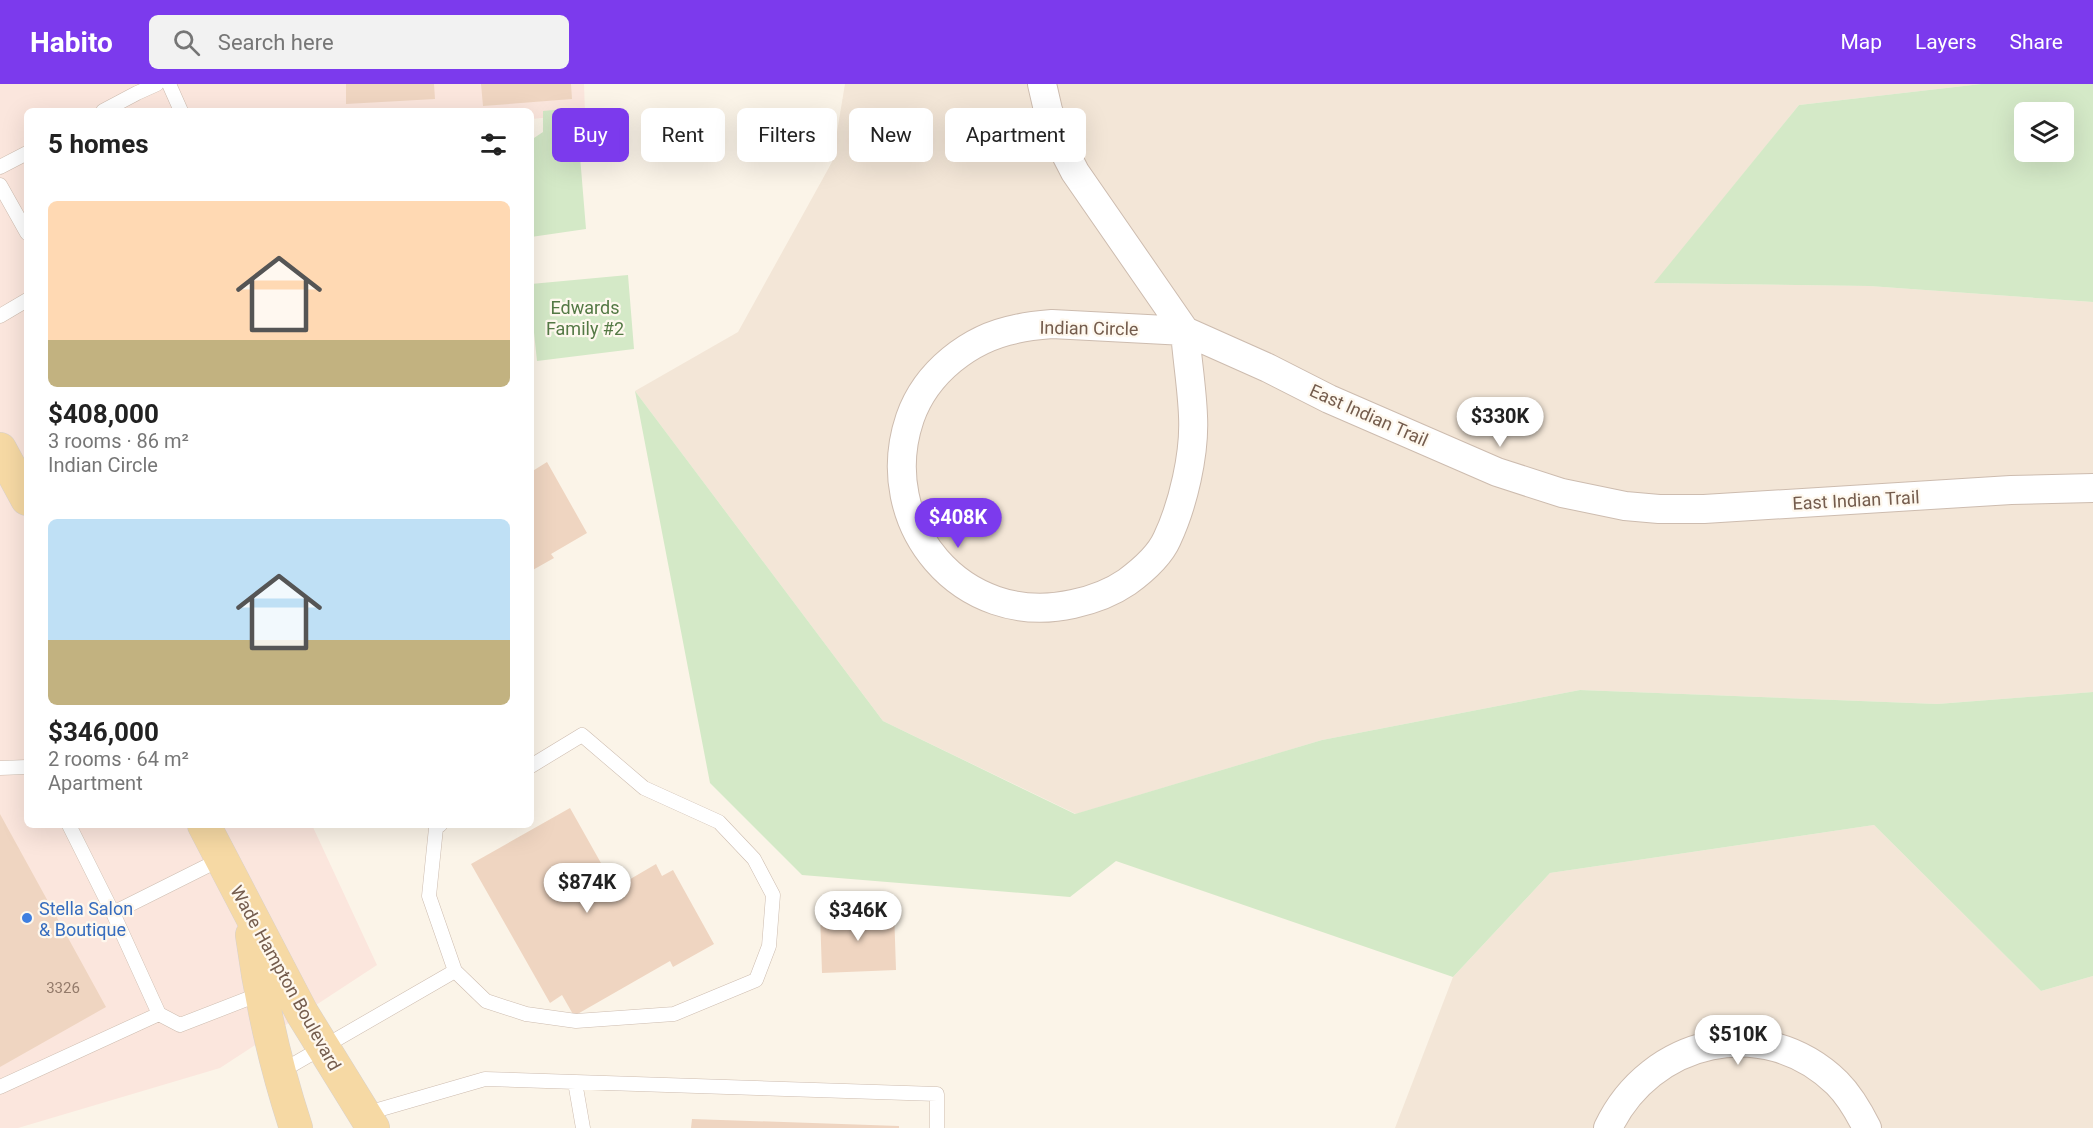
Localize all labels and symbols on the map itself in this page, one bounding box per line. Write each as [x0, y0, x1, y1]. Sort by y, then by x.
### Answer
park label: Edwards Family #2 [546, 297, 624, 339]
street label: Indian Circle [1039, 317, 1139, 339]
street label: East Indian Trail [1307, 380, 1431, 450]
pin: $330K [1458, 397, 1542, 448]
street label: East Indian Trail [1792, 486, 1920, 514]
pin: $408K [916, 498, 1000, 549]
pin: $874K [545, 863, 629, 914]
street label: Wade Hampton Boulevard [226, 882, 346, 1074]
pin: $346K [816, 891, 900, 942]
place label: Stella Salon & Boutique [39, 898, 133, 940]
marker: Stella Salon & Boutique [20, 911, 34, 925]
house number: 3326 [46, 979, 80, 997]
pin: $510K [1696, 1015, 1780, 1066]

